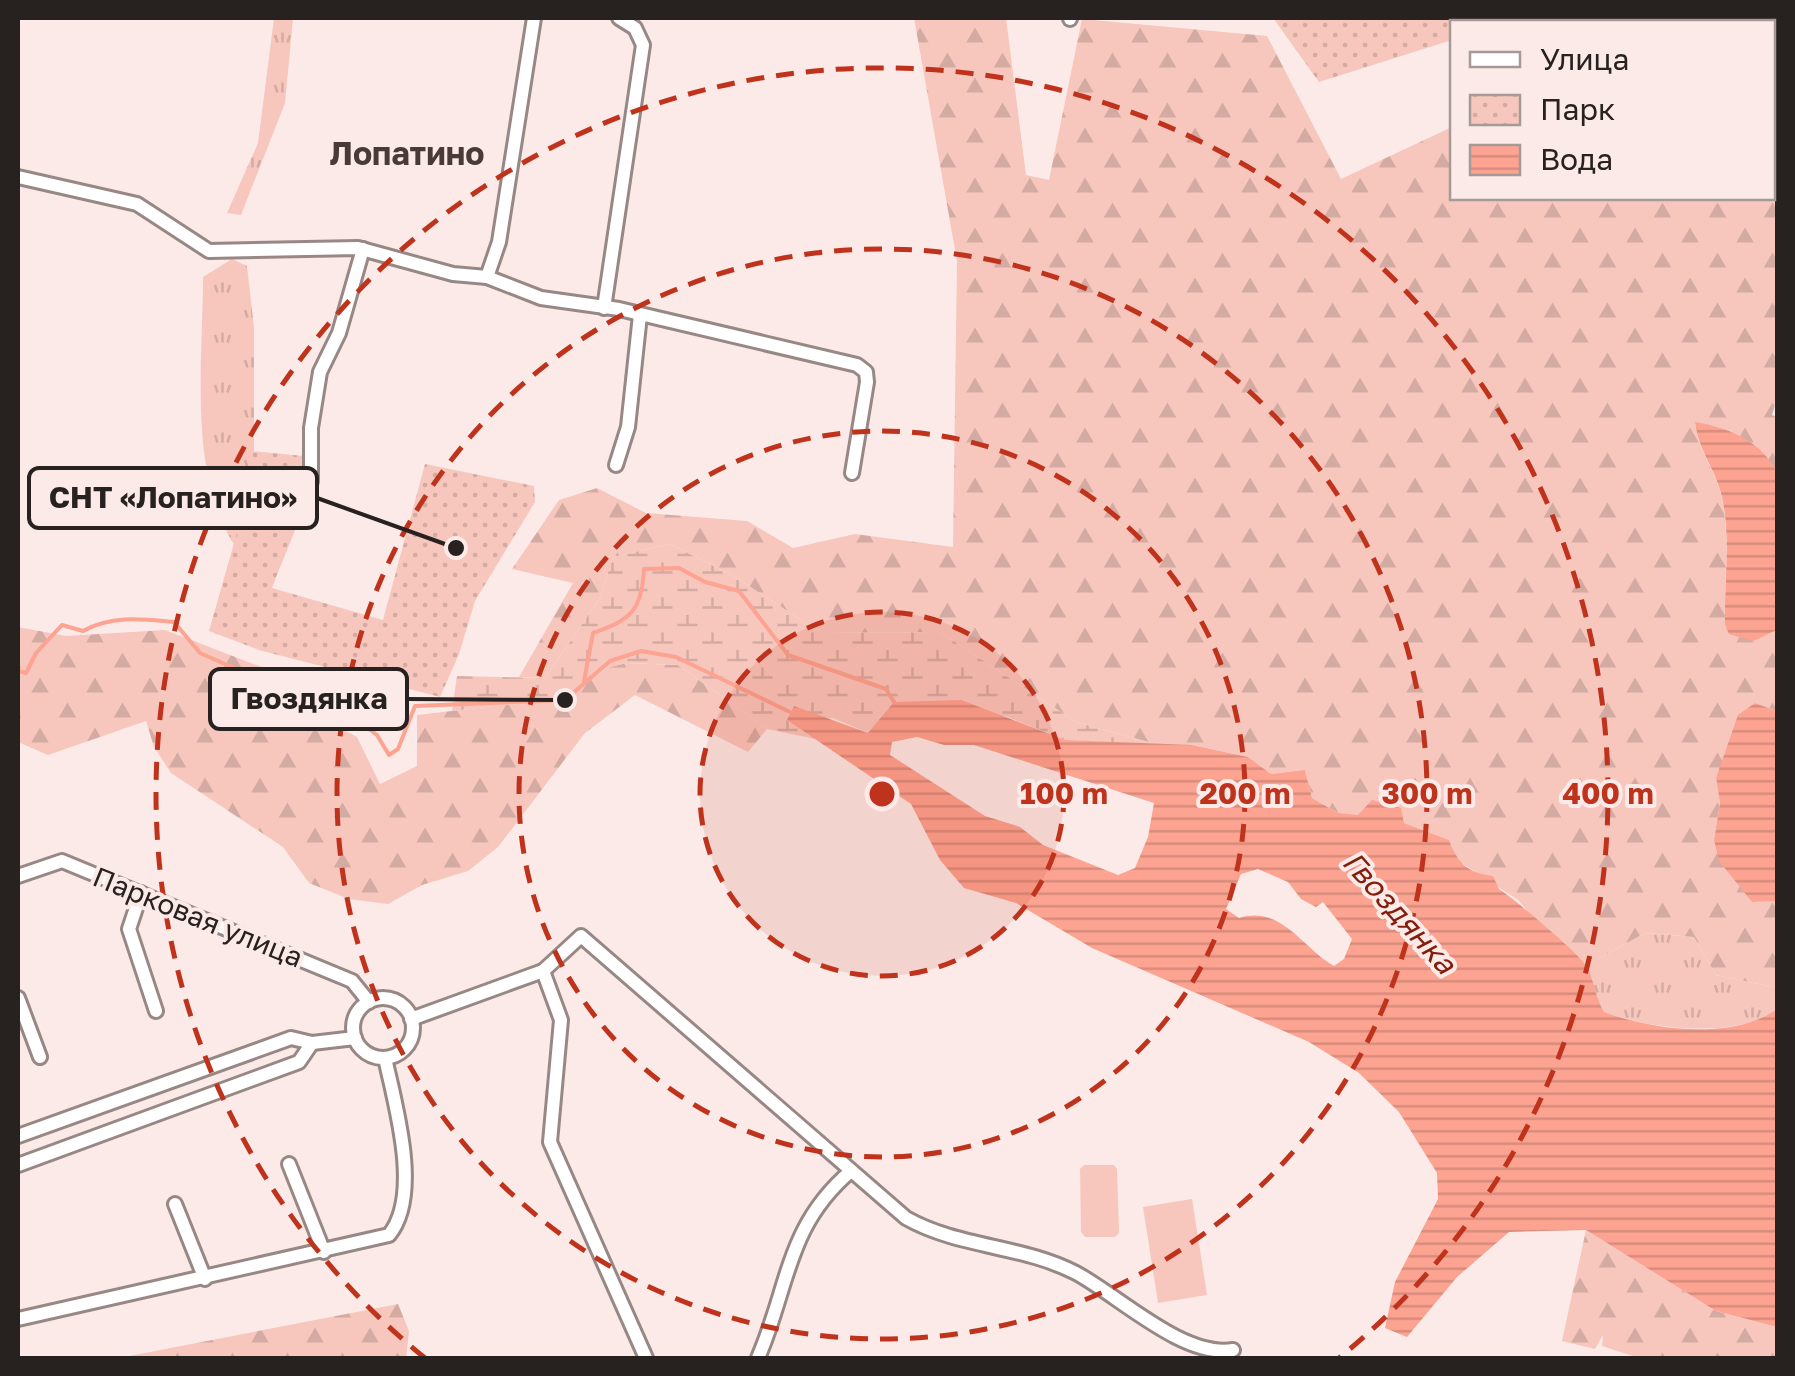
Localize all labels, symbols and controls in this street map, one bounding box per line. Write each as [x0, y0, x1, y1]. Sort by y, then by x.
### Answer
legend [1450, 20, 1775, 200]
text: Улица [1540, 41, 1629, 77]
text: Парк [1540, 91, 1615, 127]
district label: Лопатино [330, 134, 484, 172]
text: Вода [1540, 141, 1613, 177]
callout: СНТ «Лопатино» [29, 468, 317, 528]
text: СНТ «Лопатино» [49, 479, 297, 515]
callout: Гвоздянка [210, 669, 407, 729]
text: Гвоздянка [230, 680, 388, 716]
text: 100 m [1020, 775, 1108, 811]
text: 200 m [1199, 775, 1291, 811]
text: 300 m [1381, 775, 1473, 811]
text: 400 m [1562, 775, 1654, 811]
centre of rings [864, 776, 900, 812]
water label: Гвоздянка [1336, 844, 1465, 982]
street label: Парковая улица [89, 859, 308, 974]

